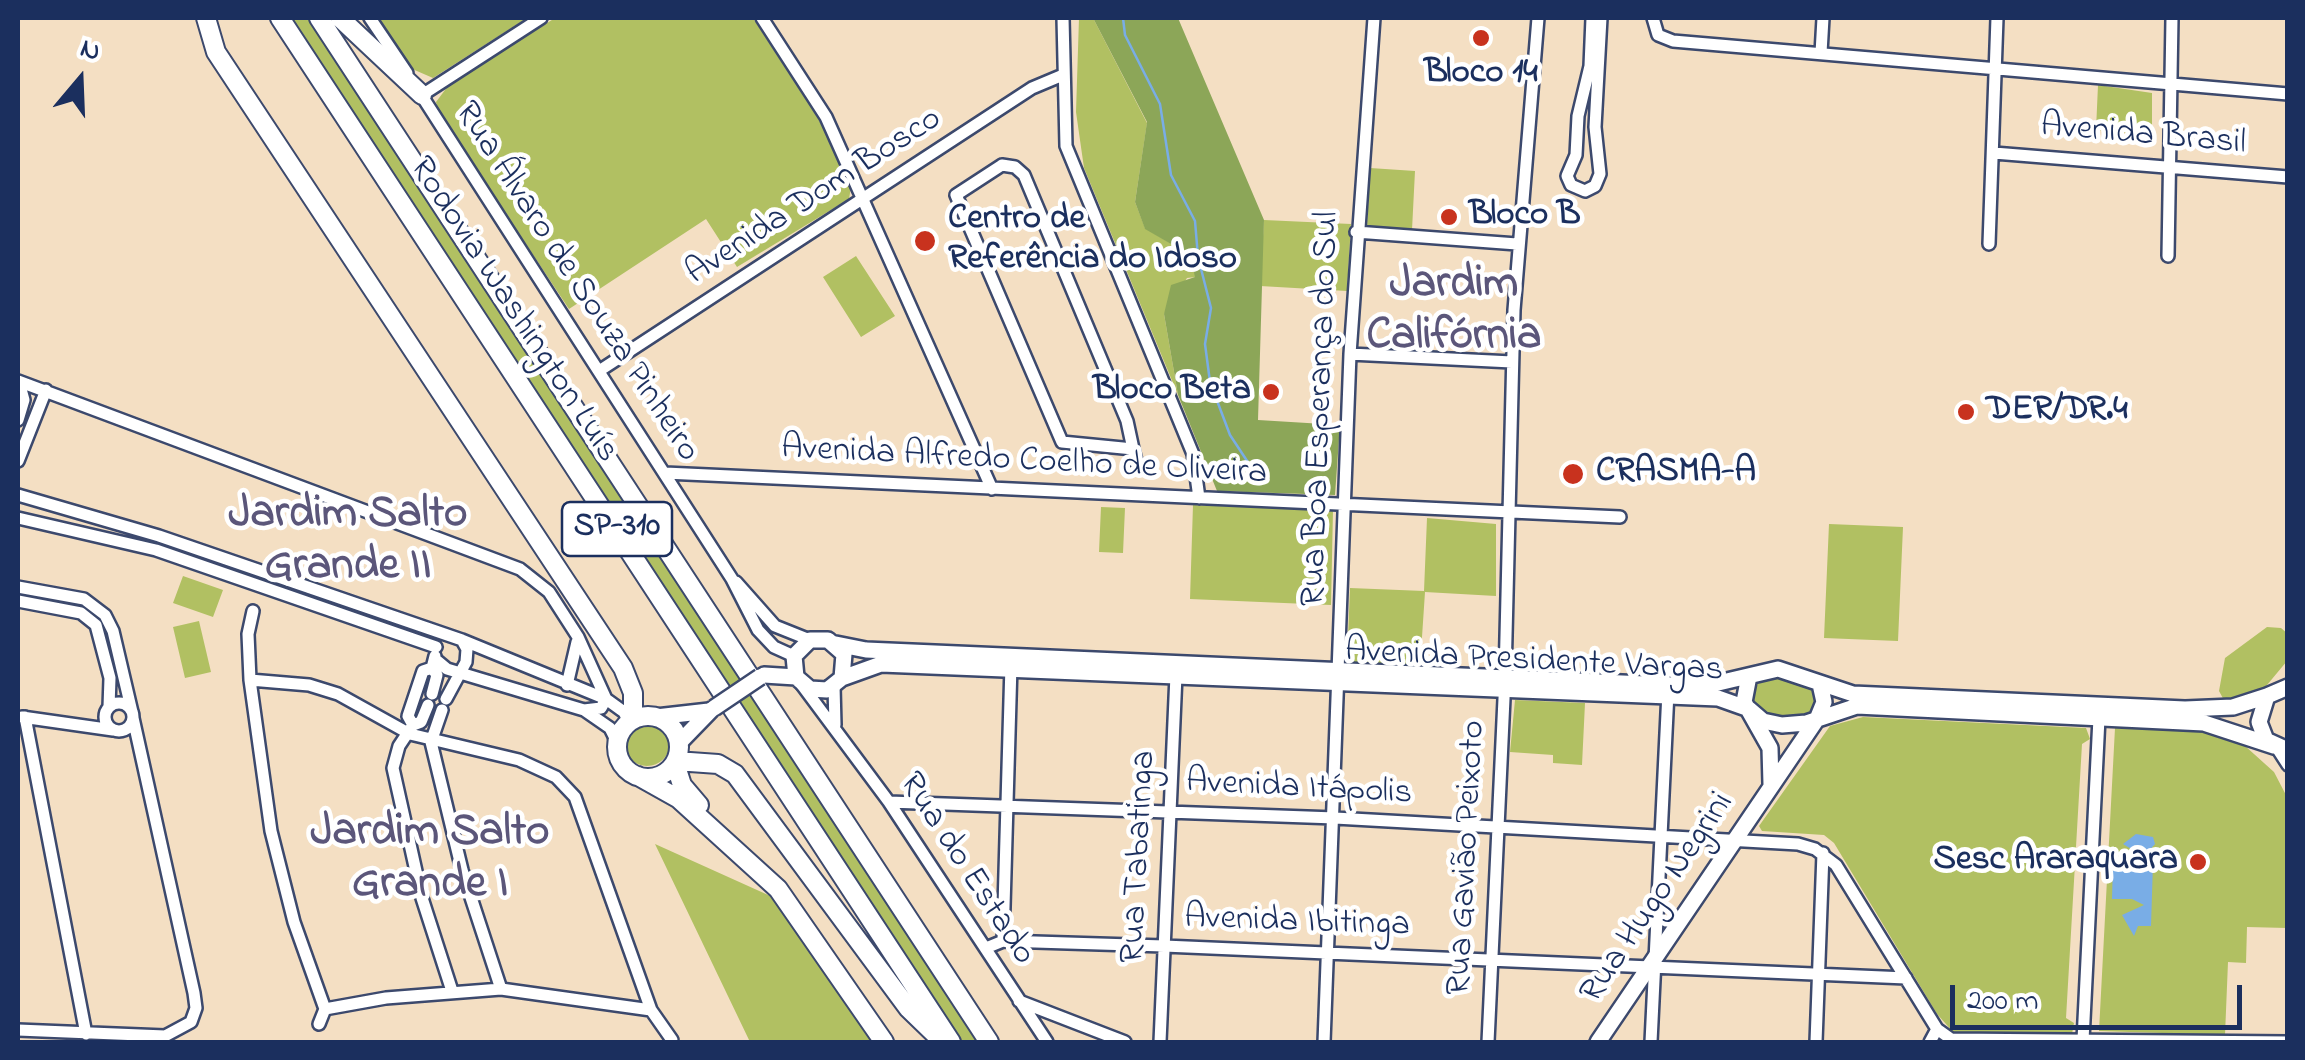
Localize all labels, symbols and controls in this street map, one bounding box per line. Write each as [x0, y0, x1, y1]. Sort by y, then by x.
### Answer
marker: Bloco 14 [1470, 27, 1492, 49]
text: N [74, 29, 106, 74]
north arrow [30, 30, 130, 130]
place label: Bloco 14 [1424, 54, 1538, 96]
street label: Rua Álvaro de Souza Pinheiro [443, 95, 707, 471]
street label: Avenida Dom Bosco [680, 100, 950, 296]
street label: Avenida Brasil [2039, 107, 2247, 167]
street label: Rodovia Washington Luís [398, 150, 626, 472]
place label: Bloco B [1469, 196, 1581, 238]
place label: Centro de Referência do Idoso [948, 200, 1237, 282]
marker: Bloco B [1438, 206, 1460, 228]
street label: Rua Boa Esperança do Sul [1295, 211, 1351, 607]
marker: Centro de Referência do Idoso [912, 228, 938, 254]
district label: Jardim Califórnia [1367, 261, 1541, 367]
place label: Bloco Beta [1093, 371, 1251, 413]
marker: Bloco Beta [1260, 381, 1282, 403]
place label: DER/DR.4 [1986, 391, 2128, 433]
marker: DER/DR.4 [1955, 401, 1977, 423]
street label: Avenida Alfredo Coelho de Oliveira [780, 429, 1268, 497]
place label: CRASMA-A [1596, 453, 1756, 495]
marker: CRASMA-A [1560, 461, 1586, 487]
district label: Jardim Salto Grande II [228, 491, 468, 597]
road number: SP-310 [562, 502, 672, 556]
street label: Avenida Presidente Vargas [1344, 632, 1724, 694]
street label: Rua Gavião Peixoto [1441, 720, 1497, 996]
street label: Rua Tabatinga [1114, 749, 1168, 965]
street label: Avenida Itápolis [1185, 763, 1413, 817]
street label: Rua do Estado [887, 766, 1043, 974]
street label: Rua Hugo Negrini [1573, 785, 1745, 1013]
district label: Jardim Salto Grande I [310, 809, 550, 915]
place label: Sesc Araraquara [1934, 841, 2178, 883]
marker: Sesc Araraquara [2187, 851, 2209, 873]
street label: Avenida Ibitinga [1184, 899, 1410, 949]
scale bar [1955, 965, 2248, 1027]
text: 200 m [1967, 980, 2039, 1024]

